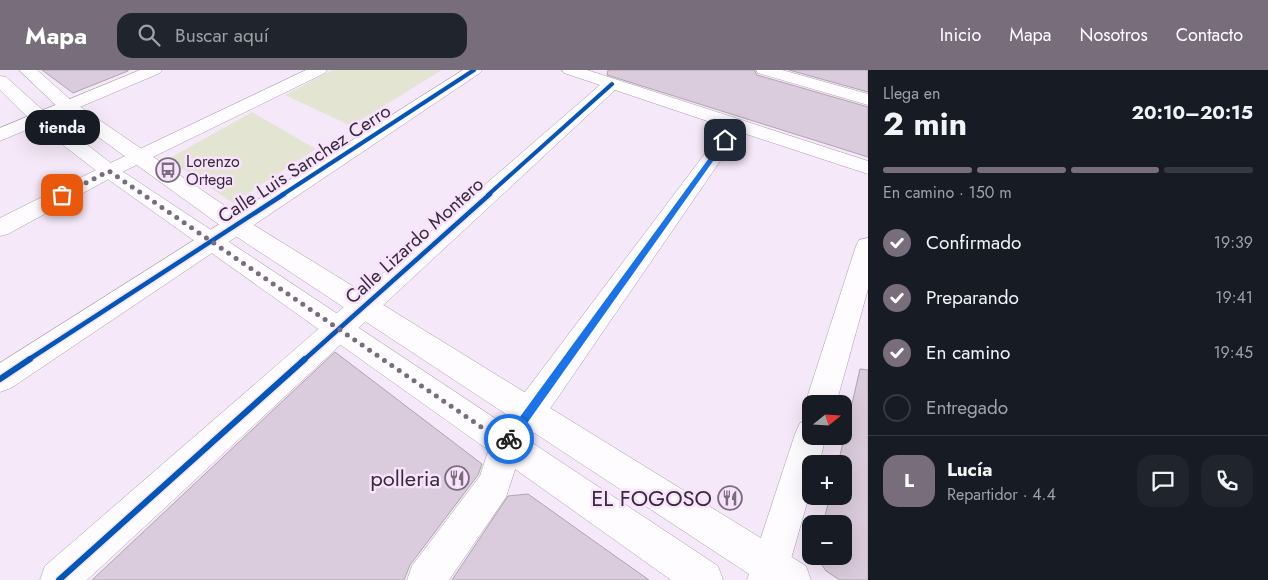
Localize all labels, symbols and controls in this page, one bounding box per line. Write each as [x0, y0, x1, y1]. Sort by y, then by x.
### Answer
search box [117, 13, 467, 58]
text: Mapa [25, 18, 87, 53]
icon: search [135, 21, 163, 49]
text: Buscar aquí [175, 22, 269, 49]
text: Inicio [940, 22, 981, 48]
text: Mapa [1009, 22, 1051, 48]
text: Nosotros [1079, 22, 1148, 48]
text: Contacto [1176, 22, 1243, 48]
text: Llega en [883, 82, 940, 105]
street label: Calle Luis Sanchez Cerro [213, 97, 396, 230]
text: 20:10–20:15 [1132, 99, 1253, 126]
text: 2 min [883, 101, 967, 147]
callout: tienda [24, 110, 100, 145]
text: tienda [39, 116, 86, 139]
pin [704, 119, 746, 161]
icon: home [711, 126, 739, 154]
place label: Lorenzo Ortega [186, 150, 240, 191]
bus stop icon: Lorenzo Ortega [155, 157, 181, 183]
street label: Calle Lizardo Montero [339, 171, 489, 310]
pin [41, 174, 83, 216]
icon: bag [48, 181, 76, 209]
text: En camino · 150 m [883, 181, 1012, 204]
icon: check [883, 229, 911, 257]
text: Confirmado [926, 229, 1021, 256]
text: 19:39 [1214, 231, 1253, 254]
icon: check [883, 284, 911, 312]
text: Preparando [926, 284, 1019, 311]
text: 19:41 [1215, 286, 1253, 309]
icon: check [883, 339, 911, 367]
text: En camino [926, 339, 1010, 366]
text: 19:45 [1213, 341, 1253, 364]
text: Entregado [926, 394, 1008, 421]
north arrow [802, 395, 852, 445]
map controls [802, 395, 852, 565]
courier [484, 414, 534, 464]
icon: bike [495, 425, 523, 453]
button: + [802, 455, 852, 505]
button: chat [1137, 455, 1189, 507]
button: phone [1201, 455, 1253, 507]
text: Lucía [947, 456, 992, 483]
place label: polleria [370, 462, 440, 494]
restaurant icon: polleria [444, 465, 470, 491]
text: L [904, 467, 914, 494]
place label: EL FOGOSO [591, 482, 712, 514]
text: Repartidor · 4.4 [947, 483, 1056, 506]
restaurant icon: EL FOGOSO [717, 485, 743, 511]
button: − [802, 515, 852, 565]

